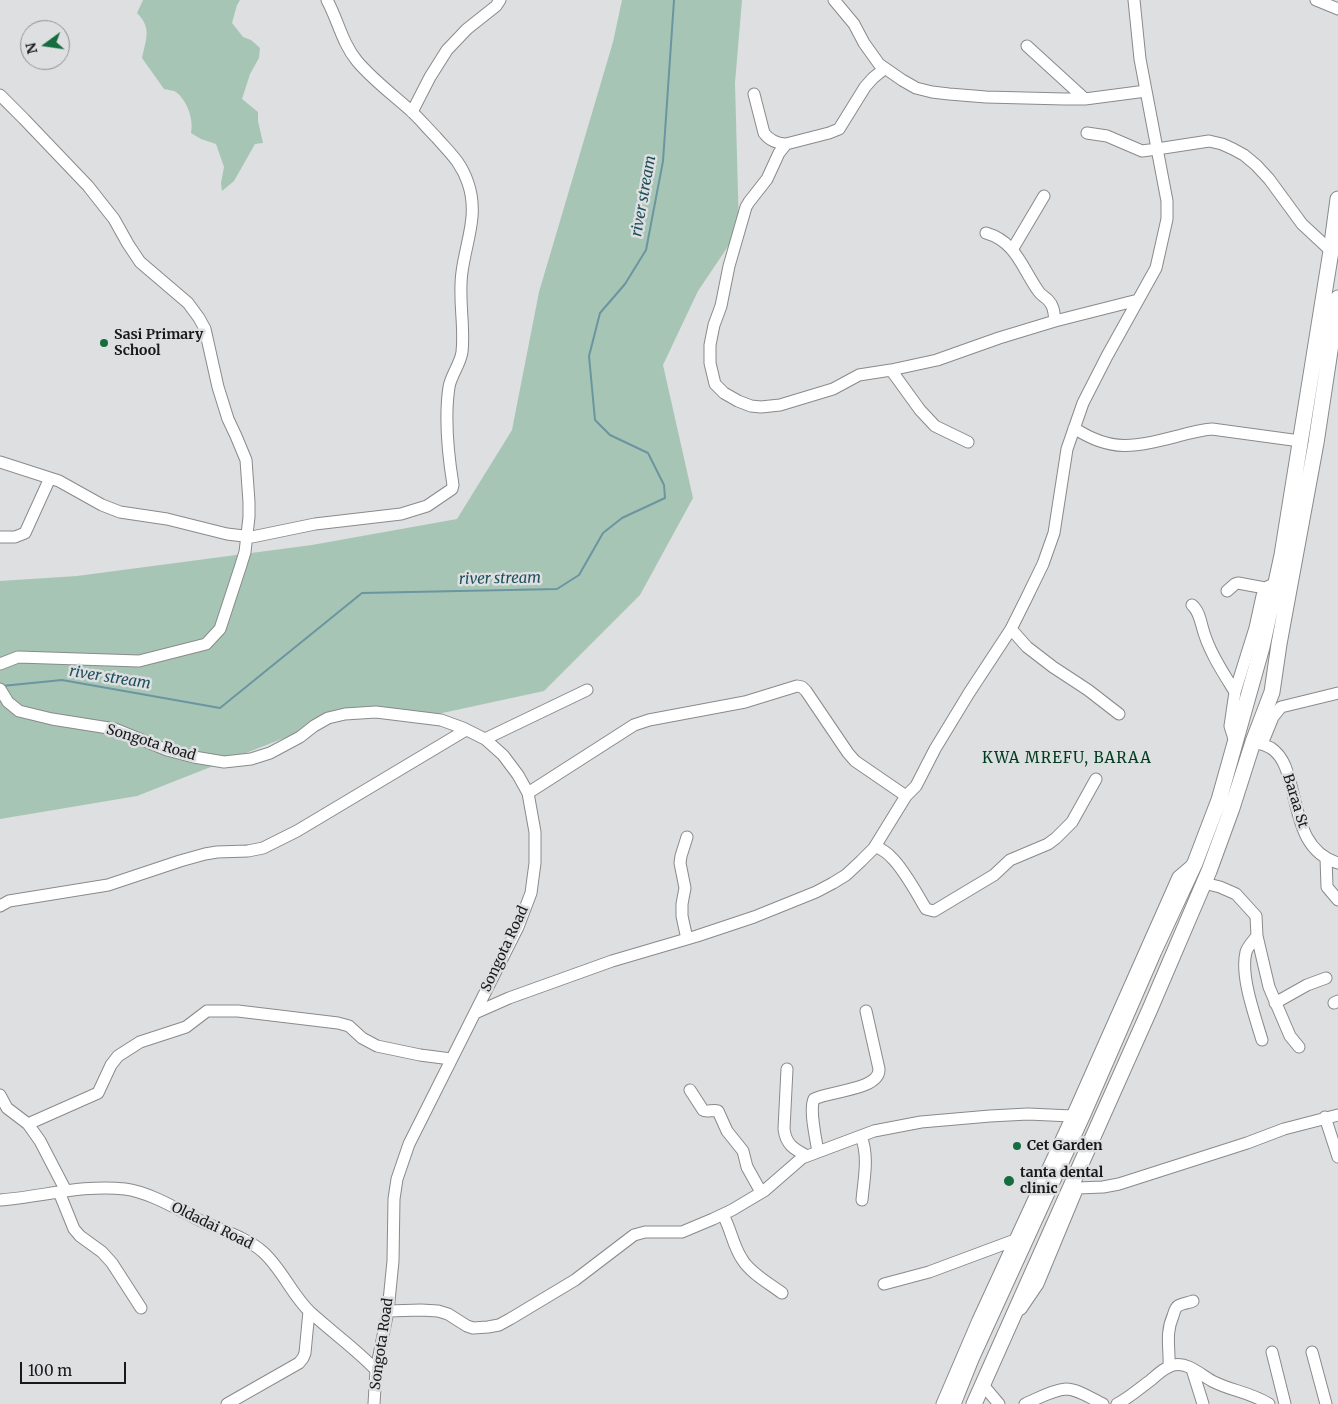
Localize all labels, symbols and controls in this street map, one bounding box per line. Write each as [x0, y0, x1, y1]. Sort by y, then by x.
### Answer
north arrow [20, 20, 70, 70]
text: N [21, 41, 41, 56]
water label: river stream [628, 154, 660, 238]
place label: Sasi Primary School [114, 327, 203, 360]
marker: Sasi Primary School [98, 337, 110, 349]
water label: river stream [459, 569, 541, 589]
water label: river stream [68, 663, 152, 693]
street label: Songota Road [104, 721, 198, 765]
district label: KWA MREFU, BARAA [980, 750, 1154, 768]
street label: Baraa St [1279, 772, 1311, 830]
street label: Songota Road [478, 903, 532, 995]
place label: Cet Garden [1027, 1138, 1102, 1154]
marker: Cet Garden [1011, 1140, 1023, 1152]
place label: tanta dental clinic [1020, 1165, 1103, 1198]
marker: tanta dental clinic [1002, 1174, 1016, 1188]
street label: Oldadai Road [169, 1199, 255, 1253]
street label: Songota Road [367, 1297, 397, 1391]
scale bar [22, 1352, 129, 1384]
text: 100 m [28, 1361, 72, 1380]

